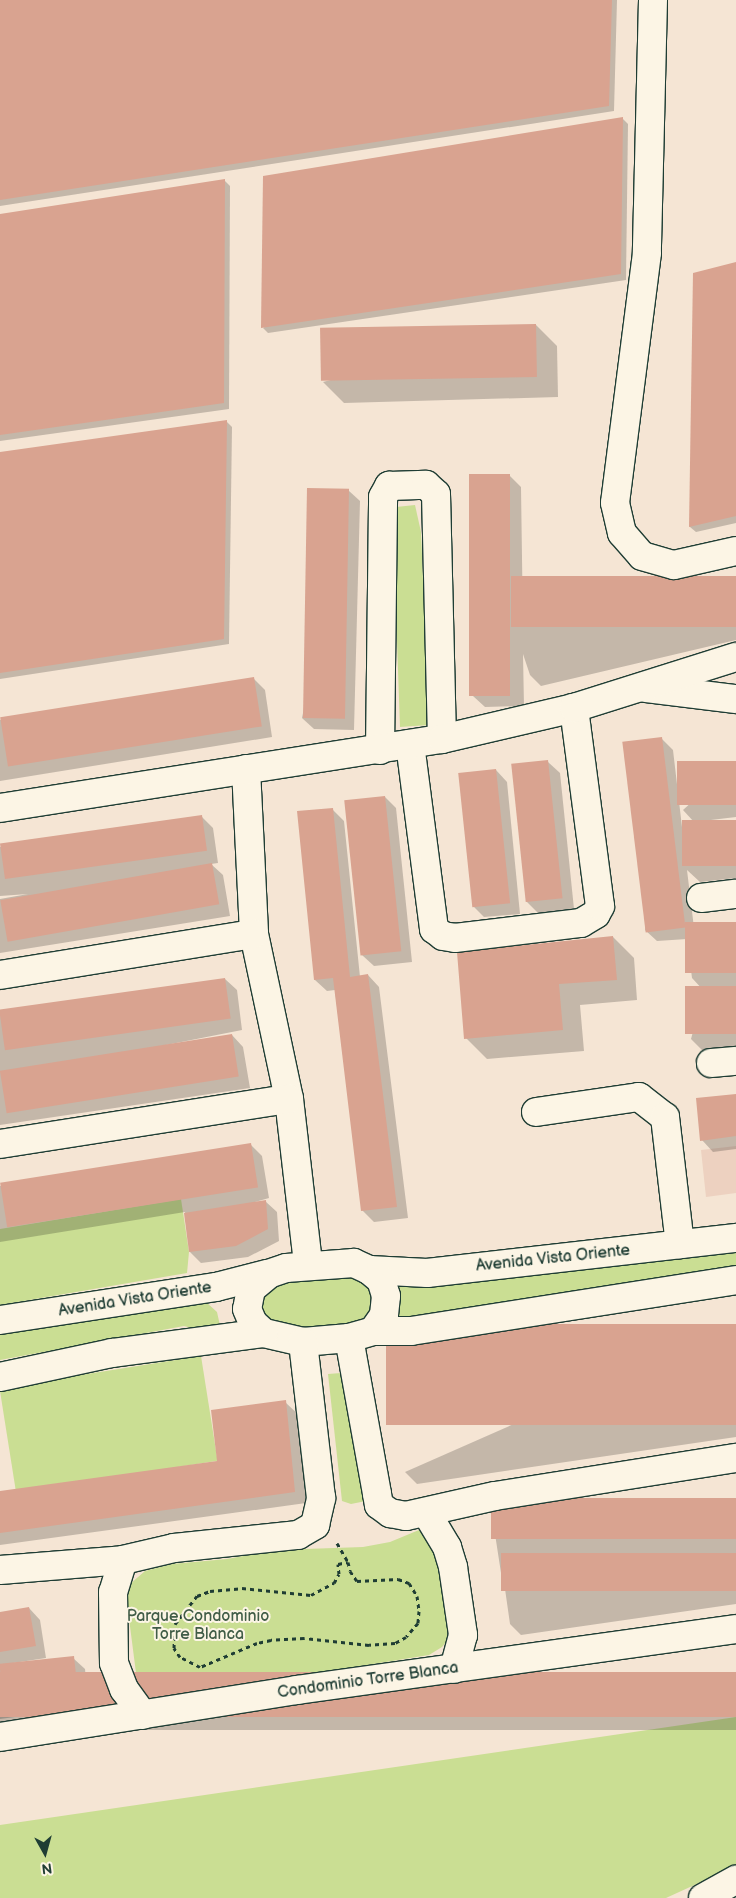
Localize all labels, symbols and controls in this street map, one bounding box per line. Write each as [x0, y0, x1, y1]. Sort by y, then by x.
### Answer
street label: Avenida Vista Oriente [475, 1241, 631, 1277]
street label: Avenida Vista Oriente [57, 1278, 213, 1322]
park label: Parque Condominio Torre Blanca [127, 1607, 269, 1645]
street label: Condominio Torre Blanca [276, 1659, 460, 1703]
north arrow [20, 1828, 70, 1878]
text: N [41, 1859, 53, 1877]

